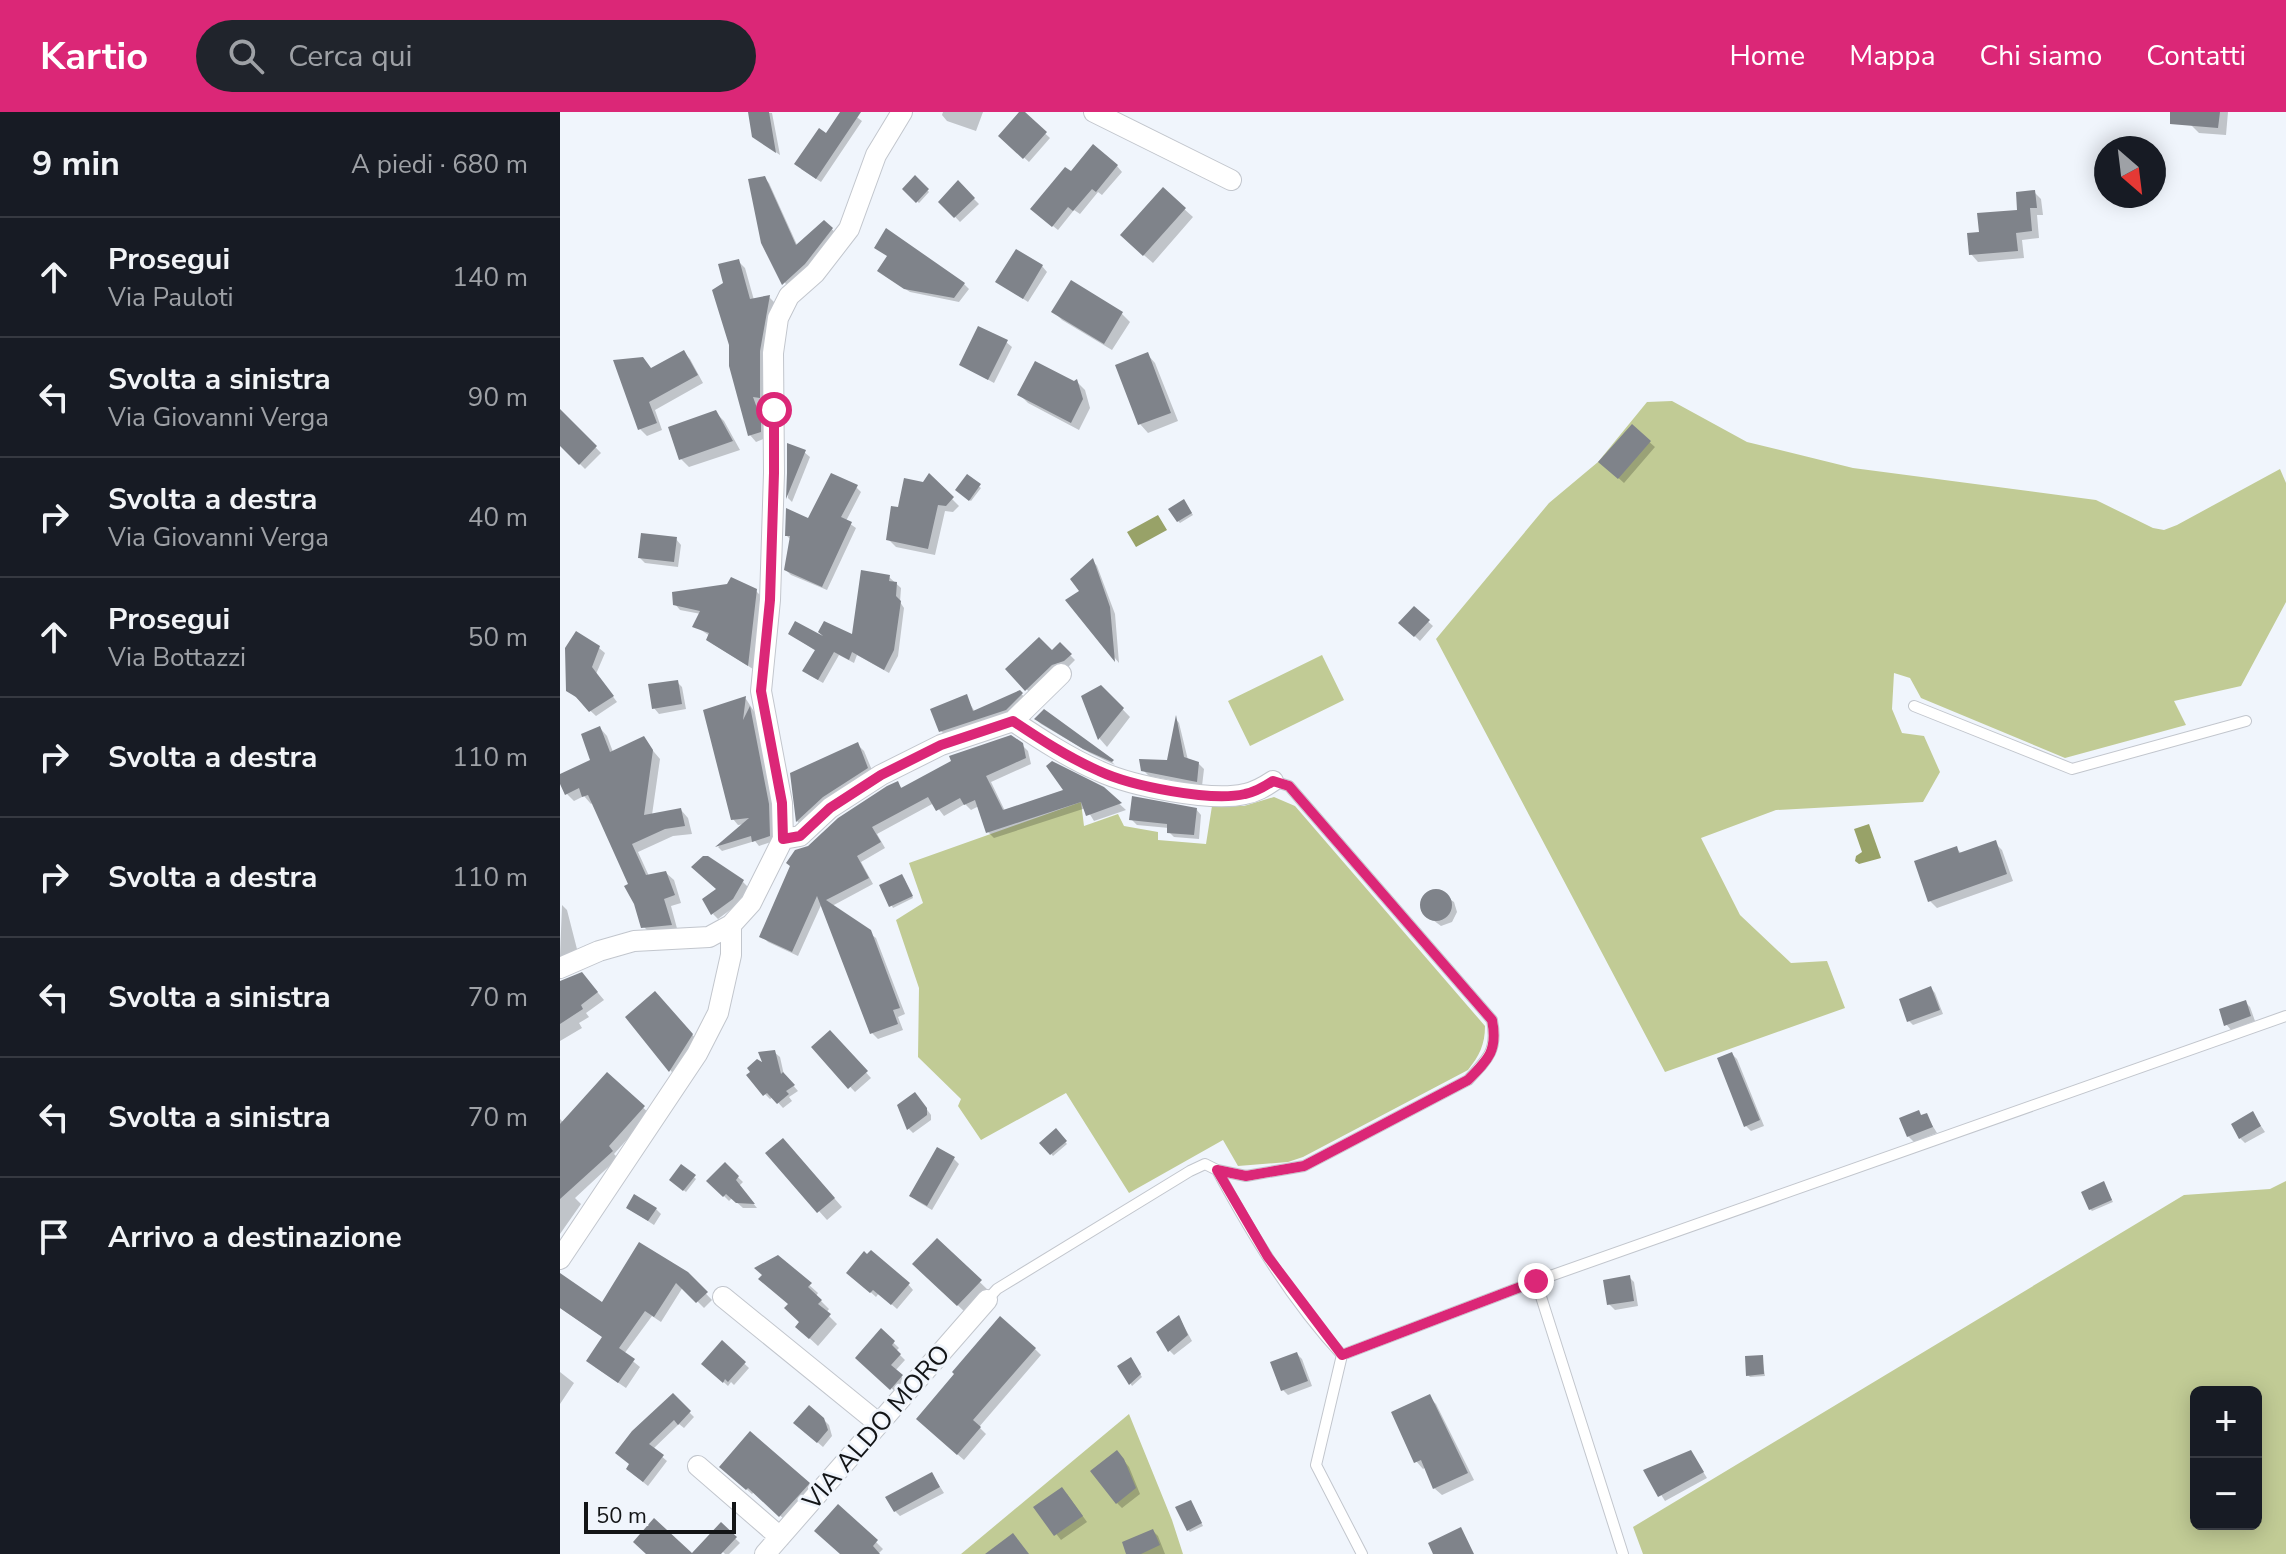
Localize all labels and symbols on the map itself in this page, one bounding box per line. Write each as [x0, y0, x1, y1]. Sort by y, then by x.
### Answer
north arrow [2094, 136, 2166, 208]
route start [756, 392, 792, 428]
route end [1518, 1263, 1554, 1299]
street label: VIA ALDO MORO [794, 1337, 958, 1518]
scale bar [584, 1498, 736, 1534]

